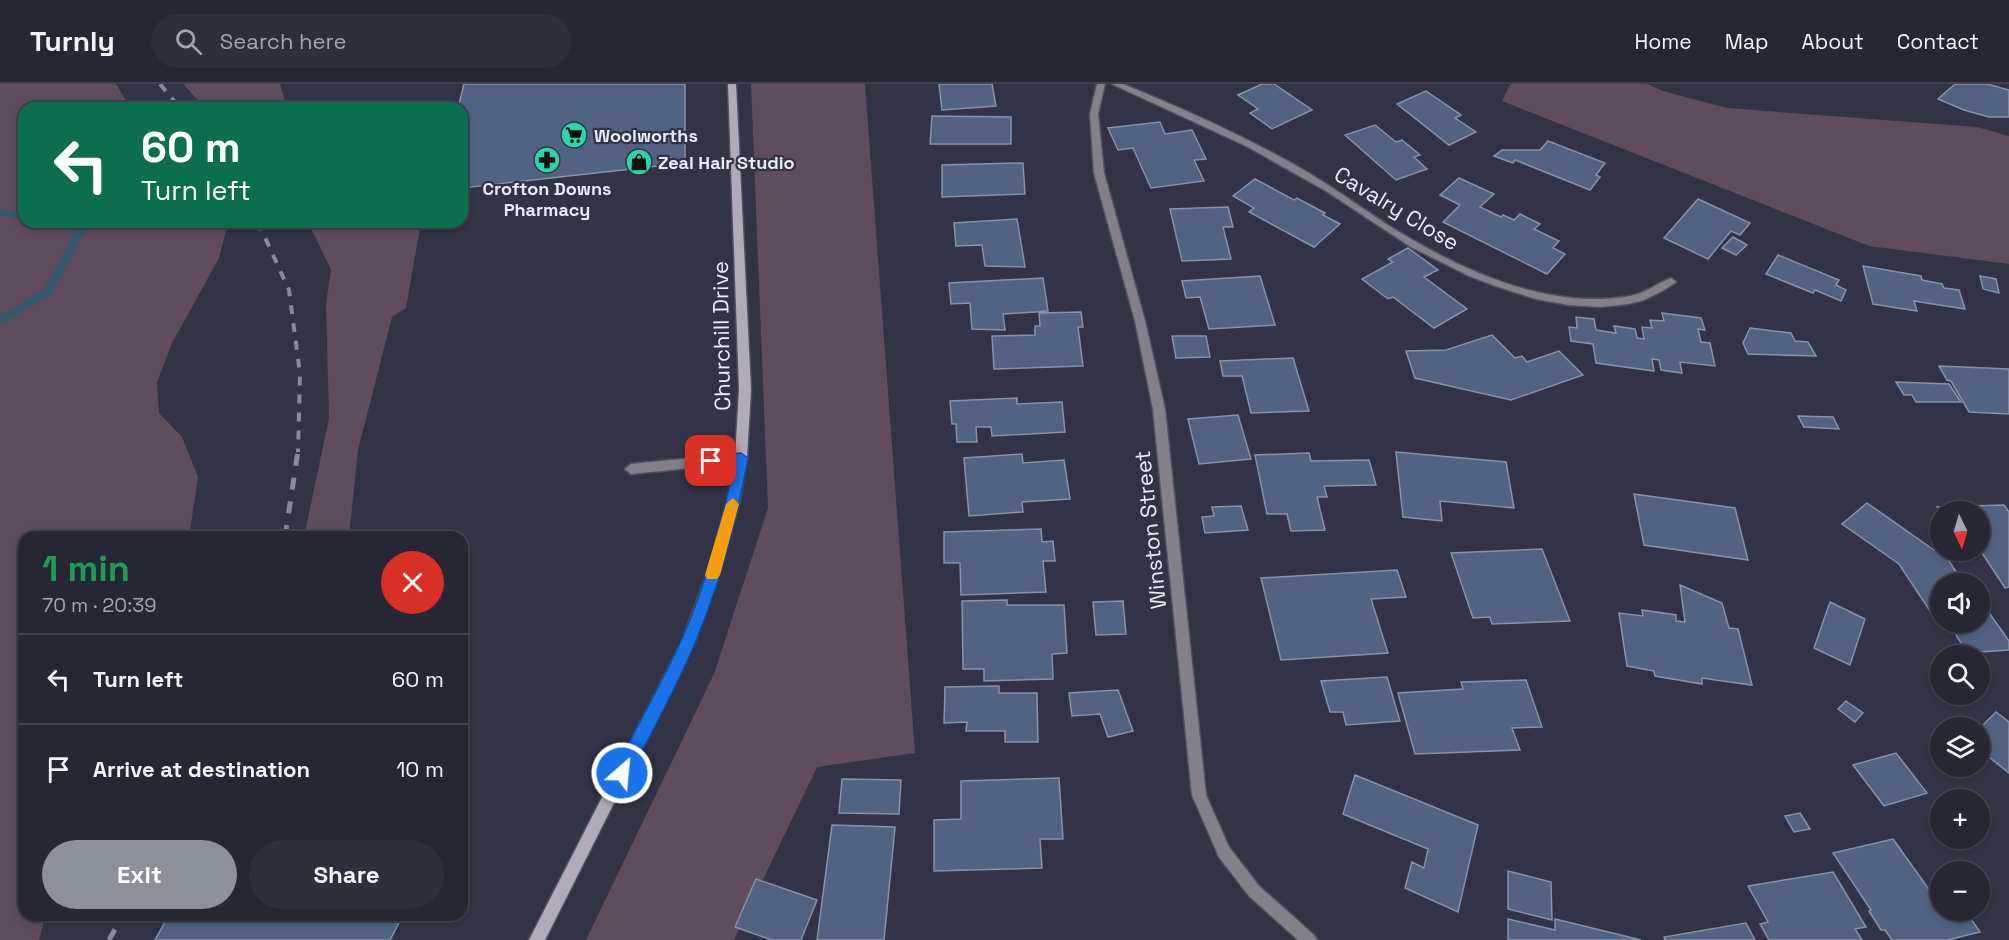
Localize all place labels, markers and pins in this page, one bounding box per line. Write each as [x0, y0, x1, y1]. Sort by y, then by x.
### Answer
supermarket icon: Woolworths [559, 120, 589, 150]
place label: Woolworths [594, 124, 698, 147]
pharmacy icon: Crofton Downs Pharmacy [532, 145, 562, 175]
shop icon: Zeal Hair Studio [624, 147, 654, 177]
place label: Zeal Hair Studio [658, 151, 795, 174]
place label: Crofton Downs Pharmacy [483, 177, 611, 221]
pin [685, 435, 736, 486]

